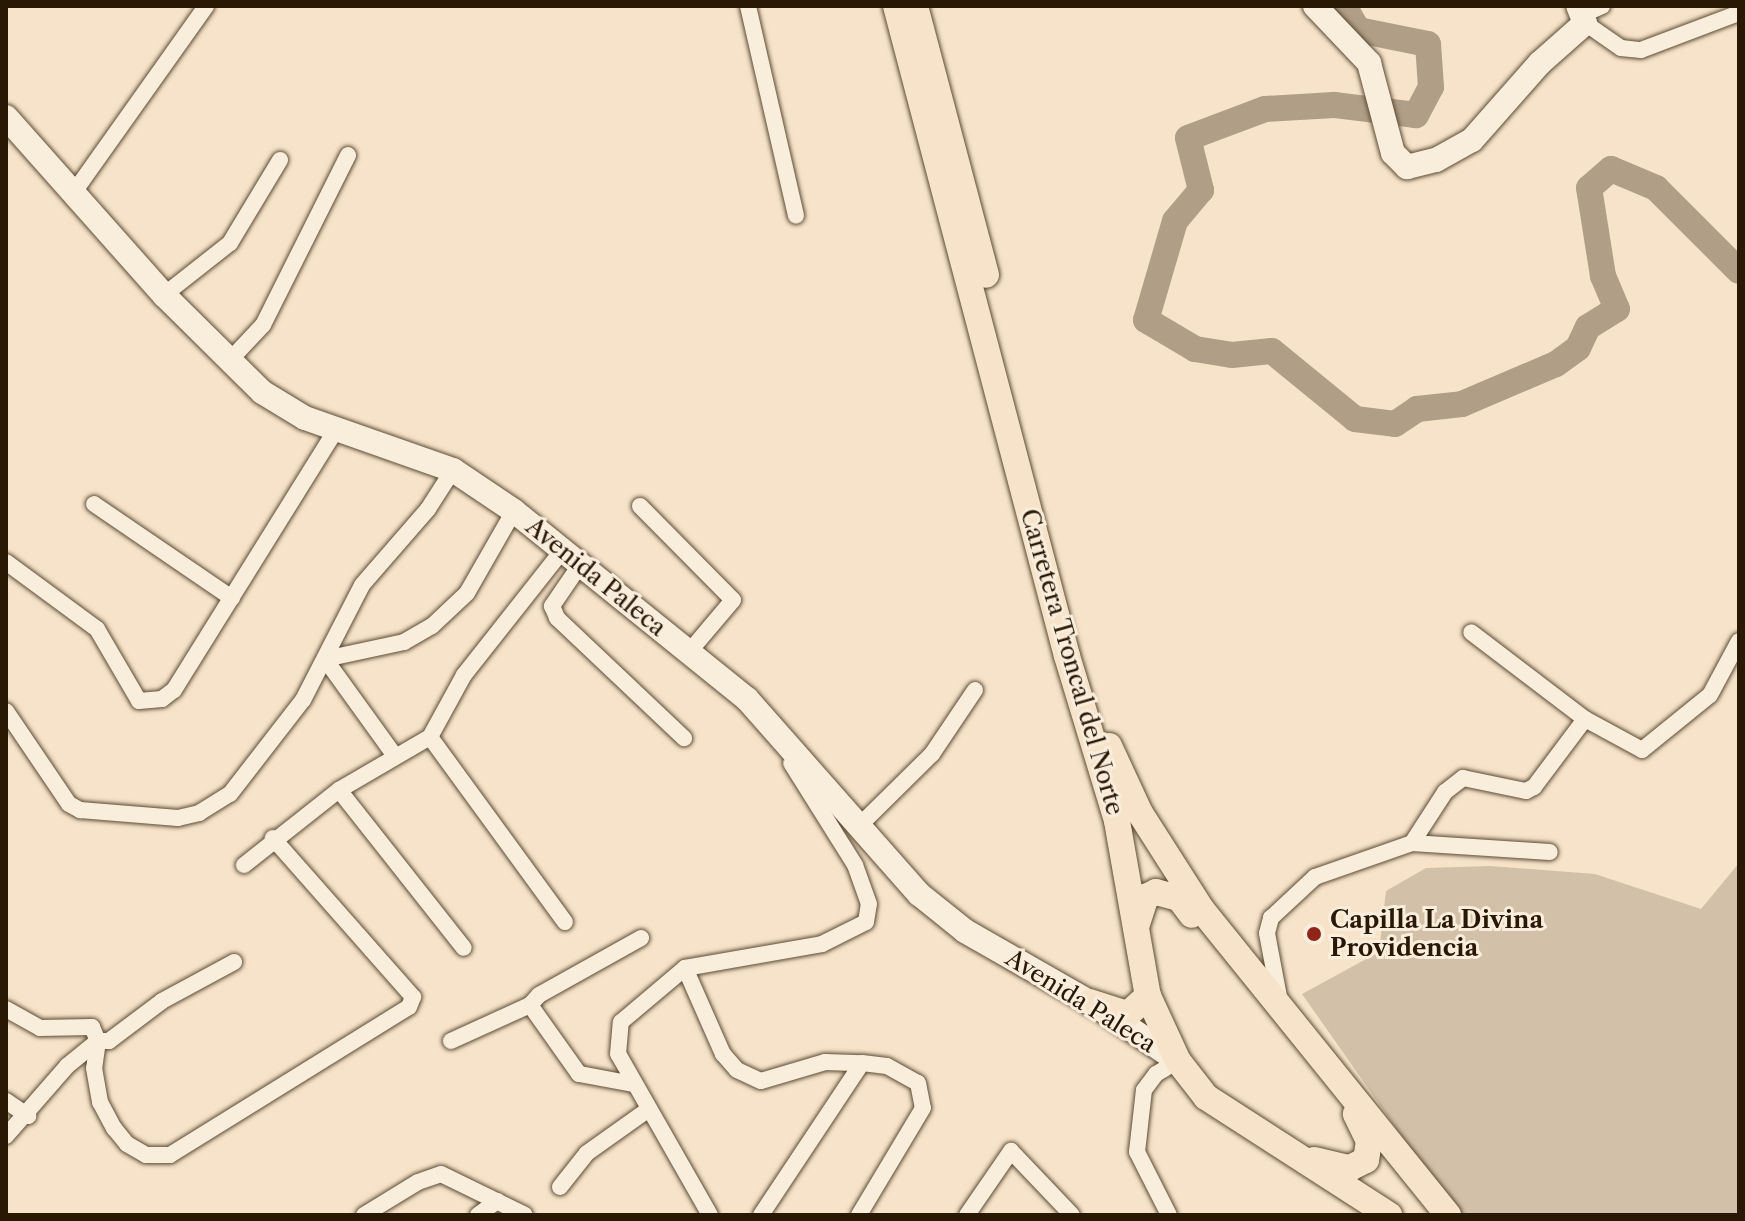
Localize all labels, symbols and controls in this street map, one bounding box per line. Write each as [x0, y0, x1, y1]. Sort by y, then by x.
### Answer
street label: Carretera Troncal del Norte [1014, 505, 1130, 819]
street label: Avenida Paleca [520, 512, 672, 642]
place label: Capilla La Divina Providencia [1330, 906, 1544, 962]
marker: Capilla La Divina Providencia [1305, 925, 1323, 943]
street label: Avenida Paleca [1000, 943, 1162, 1059]

